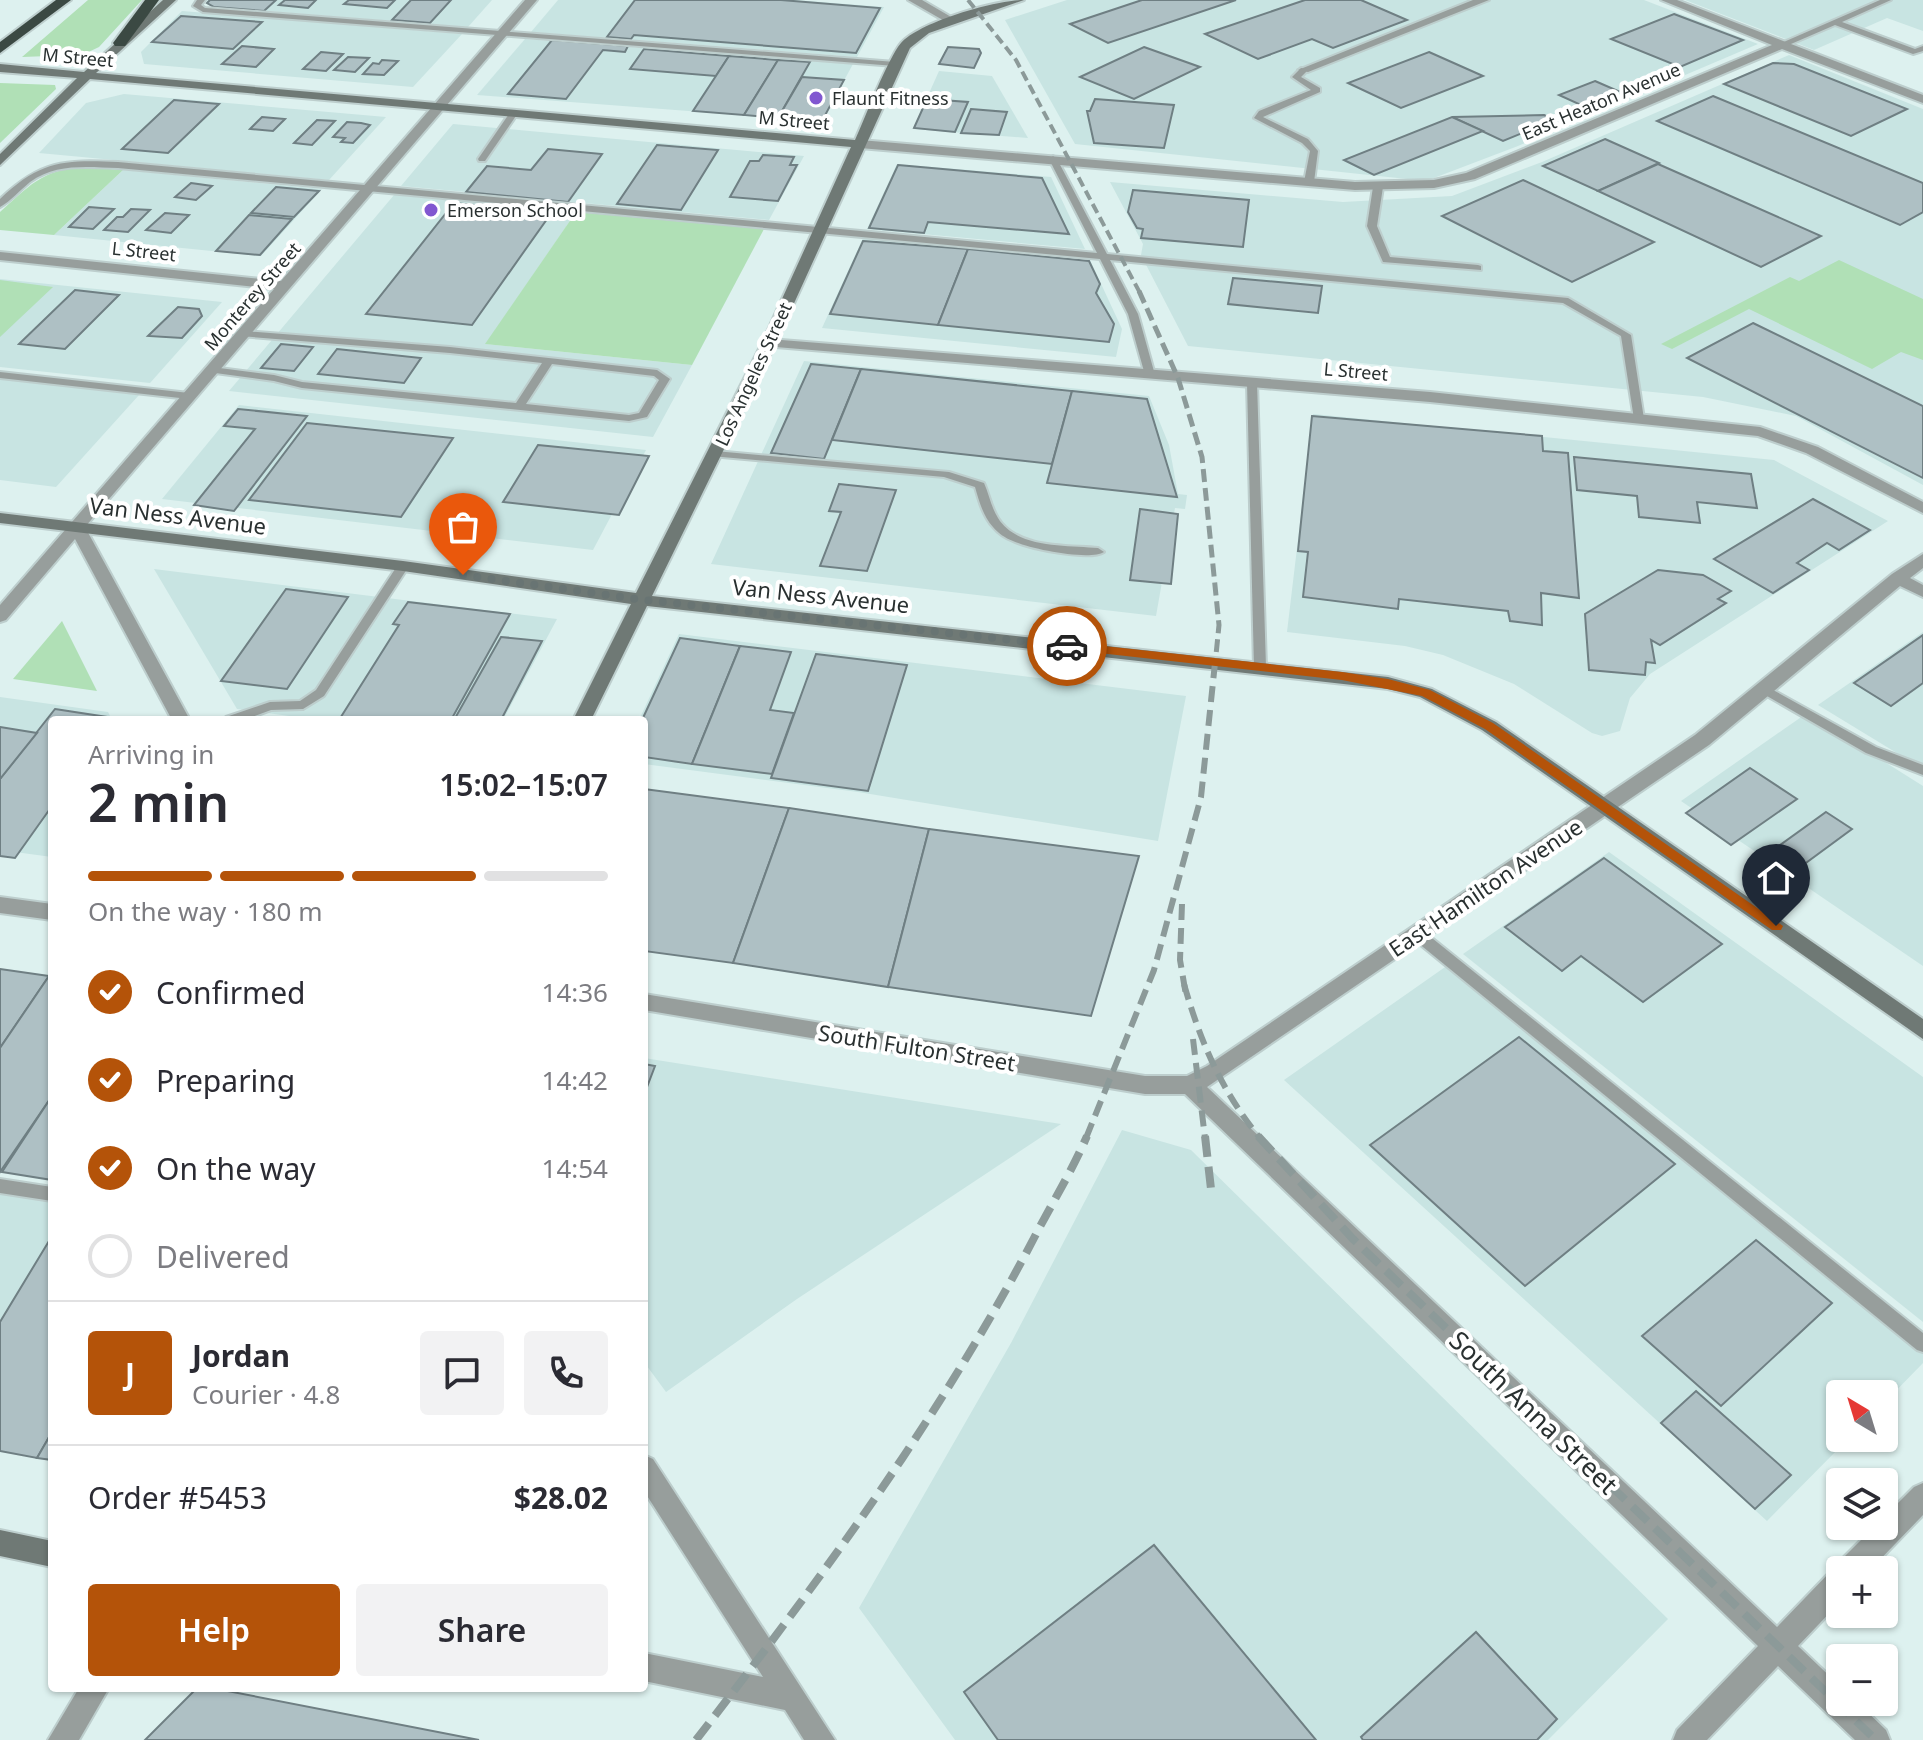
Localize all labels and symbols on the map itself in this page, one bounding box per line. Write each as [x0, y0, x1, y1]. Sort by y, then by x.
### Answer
street label: M Street [41, 42, 115, 72]
street label: East Heaton Avenue [1518, 57, 1684, 145]
place label: Flaunt Fitness [832, 86, 949, 110]
marker: Flaunt Fitness [807, 89, 825, 107]
street label: M Street [757, 105, 831, 135]
place label: Emerson School [447, 198, 583, 222]
marker: Emerson School [422, 201, 440, 219]
street label: L Street [111, 236, 178, 266]
street label: Monterey Street [198, 236, 306, 355]
street label: Los Angeles Street [709, 298, 797, 450]
street label: L Street [1323, 356, 1390, 386]
street label: Van Ness Avenue [88, 489, 268, 541]
pin [429, 493, 497, 575]
street label: Van Ness Avenue [731, 571, 911, 619]
courier [1027, 606, 1107, 686]
street label: East Hamilton Avenue [1382, 811, 1588, 963]
pin [1742, 844, 1810, 926]
street label: South Fulton Street [816, 1017, 1018, 1077]
street label: South Anna Street [1442, 1322, 1626, 1502]
north arrow [1826, 1380, 1898, 1452]

